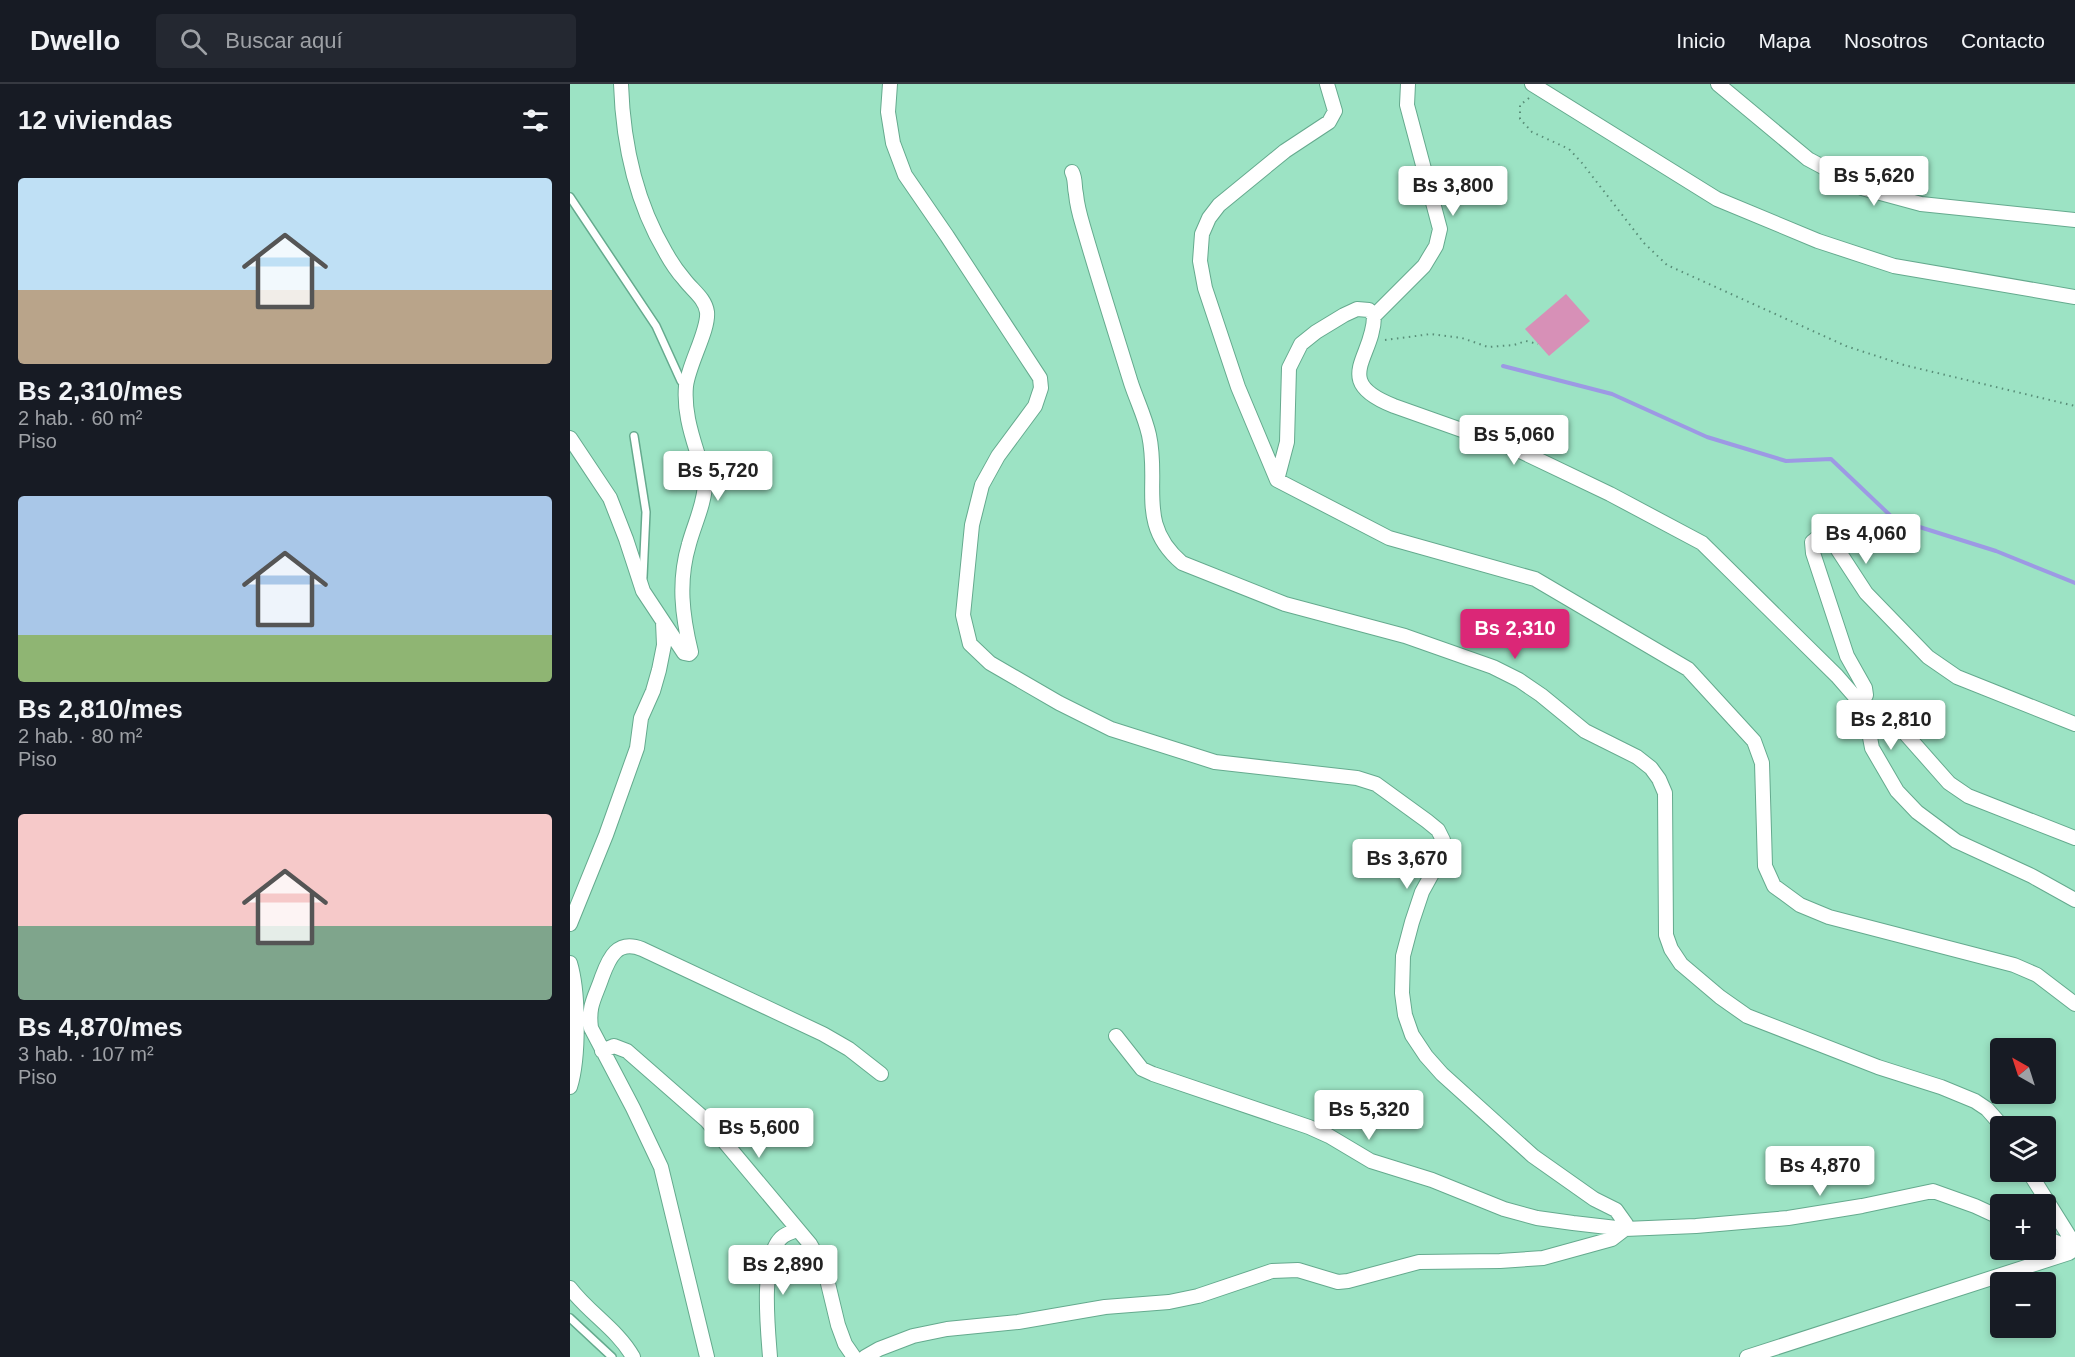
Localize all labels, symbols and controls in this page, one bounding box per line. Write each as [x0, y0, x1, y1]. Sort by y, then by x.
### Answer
search box [156, 14, 576, 68]
text: Dwello [30, 25, 120, 56]
icon: search [177, 25, 210, 58]
text: Buscar aquí [225, 28, 343, 53]
text: Inicio [1676, 29, 1725, 52]
text: Mapa [1758, 29, 1811, 52]
text: Nosotros [1844, 29, 1928, 52]
text: Contacto [1961, 29, 2045, 52]
icon: filters [519, 104, 552, 137]
text: 12 viviendas [18, 105, 173, 135]
pin: Bs 5,620 [1812, 156, 1936, 207]
text: Bs 5,620 [1833, 164, 1915, 186]
pin: Bs 3,800 [1391, 166, 1515, 217]
text: Bs 3,800 [1412, 174, 1494, 196]
icon: home [231, 217, 339, 325]
text: Bs 2,310/mes [18, 376, 183, 406]
text: 2 hab. · 60 m² [18, 407, 143, 429]
pin: Bs 5,060 [1452, 415, 1576, 466]
text: Bs 5,060 [1473, 423, 1555, 445]
text: Piso [18, 430, 57, 452]
pin: Bs 5,720 [656, 451, 780, 502]
text: Bs 5,720 [677, 459, 759, 481]
pin: Bs 4,060 [1804, 514, 1928, 565]
text: Bs 4,060 [1825, 522, 1907, 544]
icon: home [231, 535, 339, 643]
pin: Bs 2,310 [1453, 609, 1577, 660]
text: Bs 2,310 [1474, 617, 1556, 639]
text: Bs 2,810/mes [18, 694, 183, 724]
pin: Bs 2,810 [1829, 700, 1953, 751]
text: Bs 2,810 [1850, 708, 1932, 730]
text: 2 hab. · 80 m² [18, 725, 143, 747]
text: Piso [18, 748, 57, 770]
pin: Bs 3,670 [1345, 839, 1469, 890]
text: Bs 3,670 [1366, 847, 1448, 869]
icon: home [231, 853, 339, 961]
text: Bs 4,870/mes [18, 1012, 183, 1042]
north arrow [1990, 1038, 2056, 1104]
map controls [1990, 1038, 2056, 1338]
text: 3 hab. · 107 m² [18, 1043, 154, 1065]
text: Piso [18, 1066, 57, 1088]
pin: Bs 5,320 [1307, 1090, 1431, 1141]
text: Bs 5,320 [1328, 1098, 1410, 1120]
pin: Bs 5,600 [697, 1108, 821, 1159]
text: Bs 5,600 [718, 1116, 800, 1138]
button: layers [1990, 1116, 2056, 1182]
pin: Bs 4,870 [1758, 1146, 1882, 1197]
text: Bs 4,870 [1779, 1154, 1861, 1176]
button: + [1990, 1194, 2056, 1260]
pin: Bs 2,890 [721, 1245, 845, 1296]
text: Bs 2,890 [742, 1253, 824, 1275]
button: − [1990, 1272, 2056, 1338]

